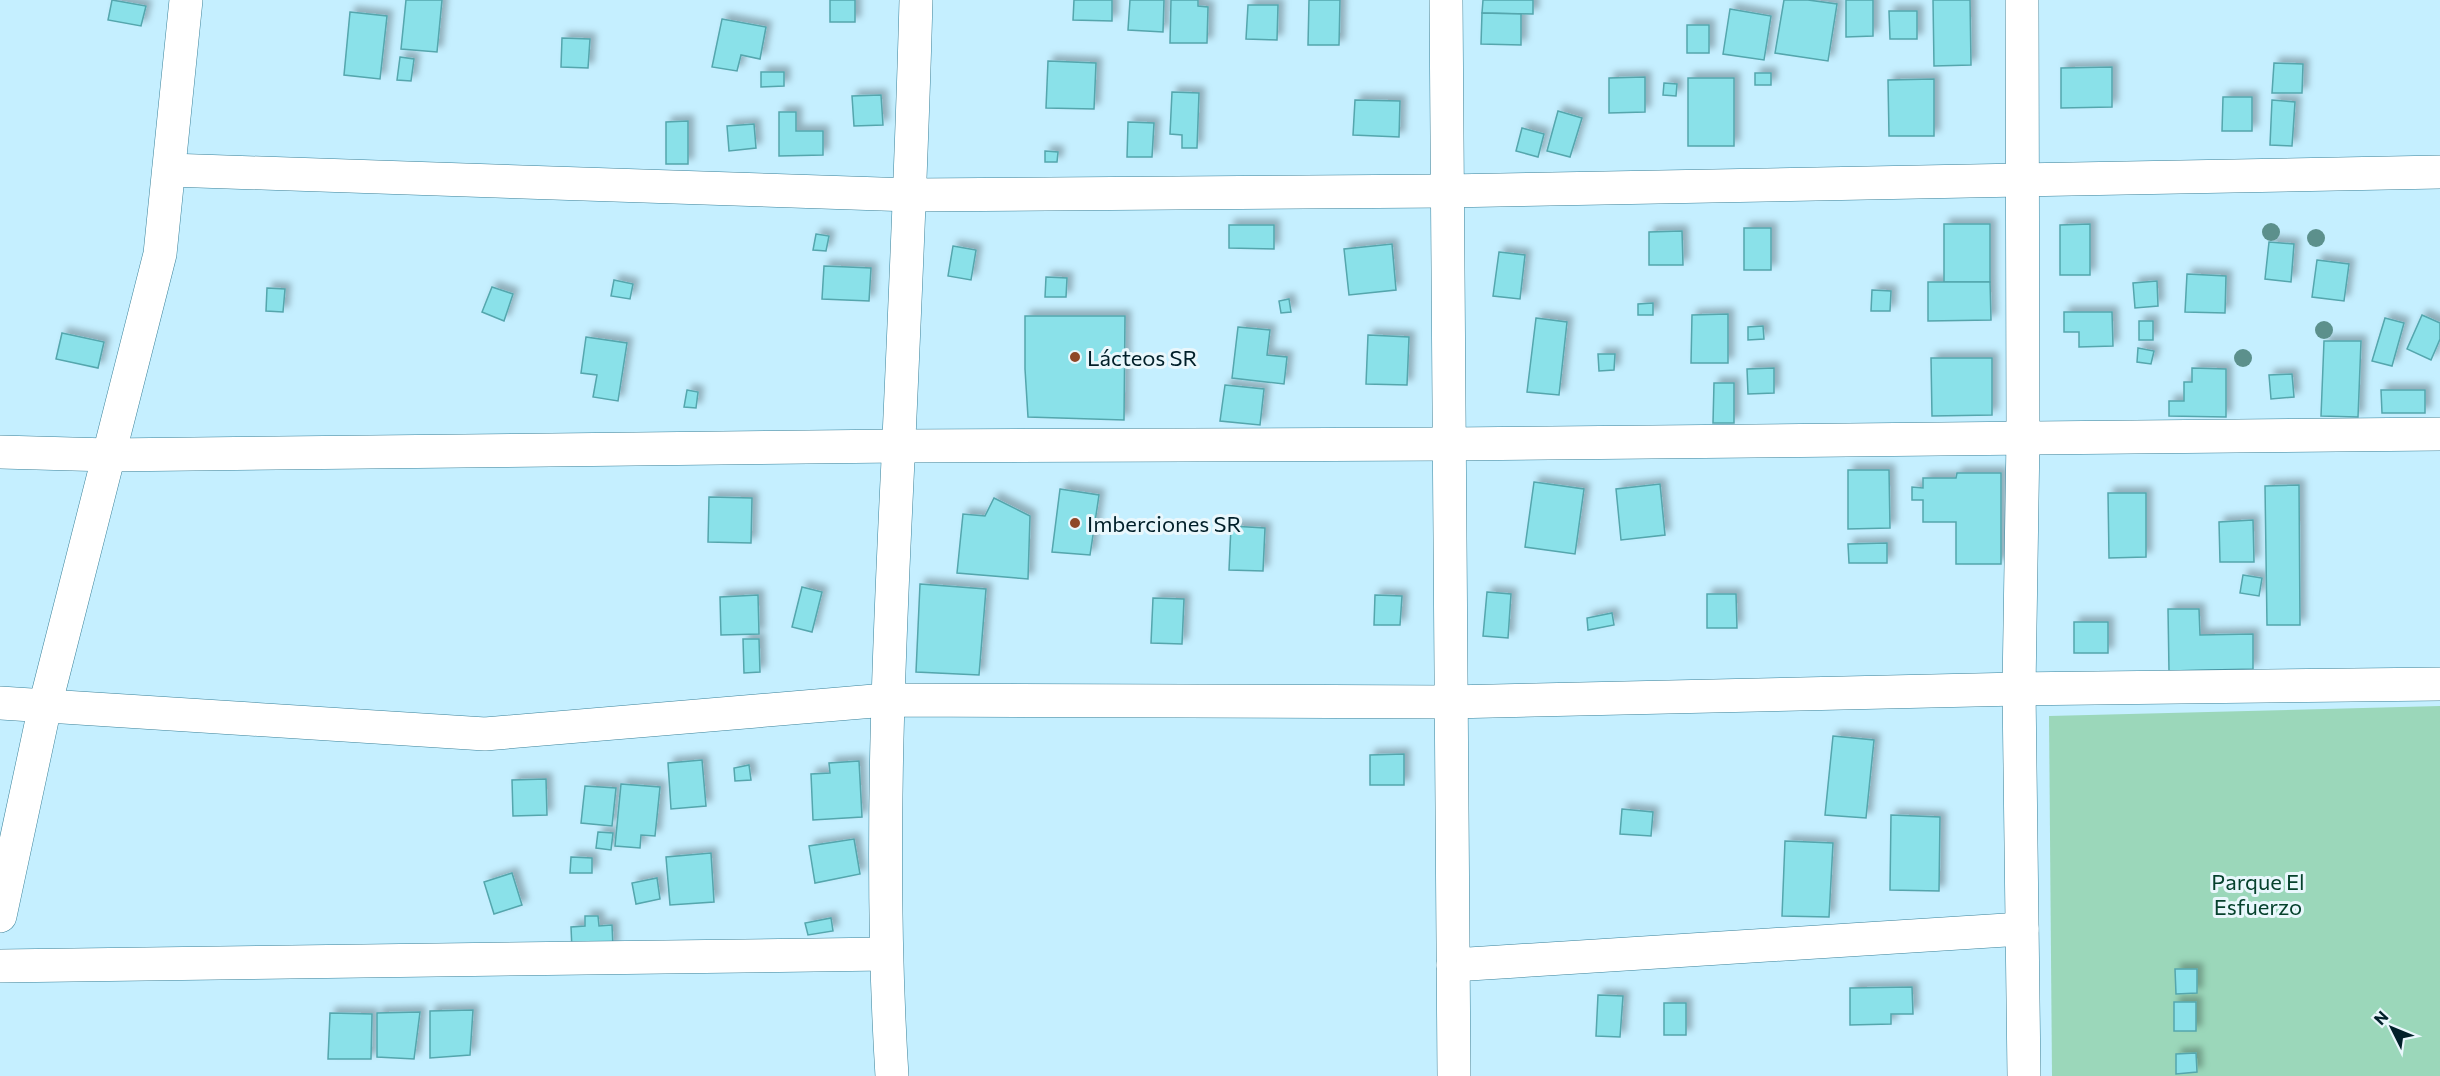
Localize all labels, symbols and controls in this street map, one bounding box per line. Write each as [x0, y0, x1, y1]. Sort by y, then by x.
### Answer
place label: Lácteos SR [1087, 344, 1197, 371]
marker: Lácteos SR [1068, 350, 1082, 364]
place label: Imberciones SR [1087, 510, 1241, 537]
marker: Imberciones SR [1068, 516, 1082, 530]
park label: Parque El Esfuerzo [2211, 868, 2305, 920]
north arrow [2362, 998, 2422, 1058]
text: N [2370, 1007, 2392, 1028]

